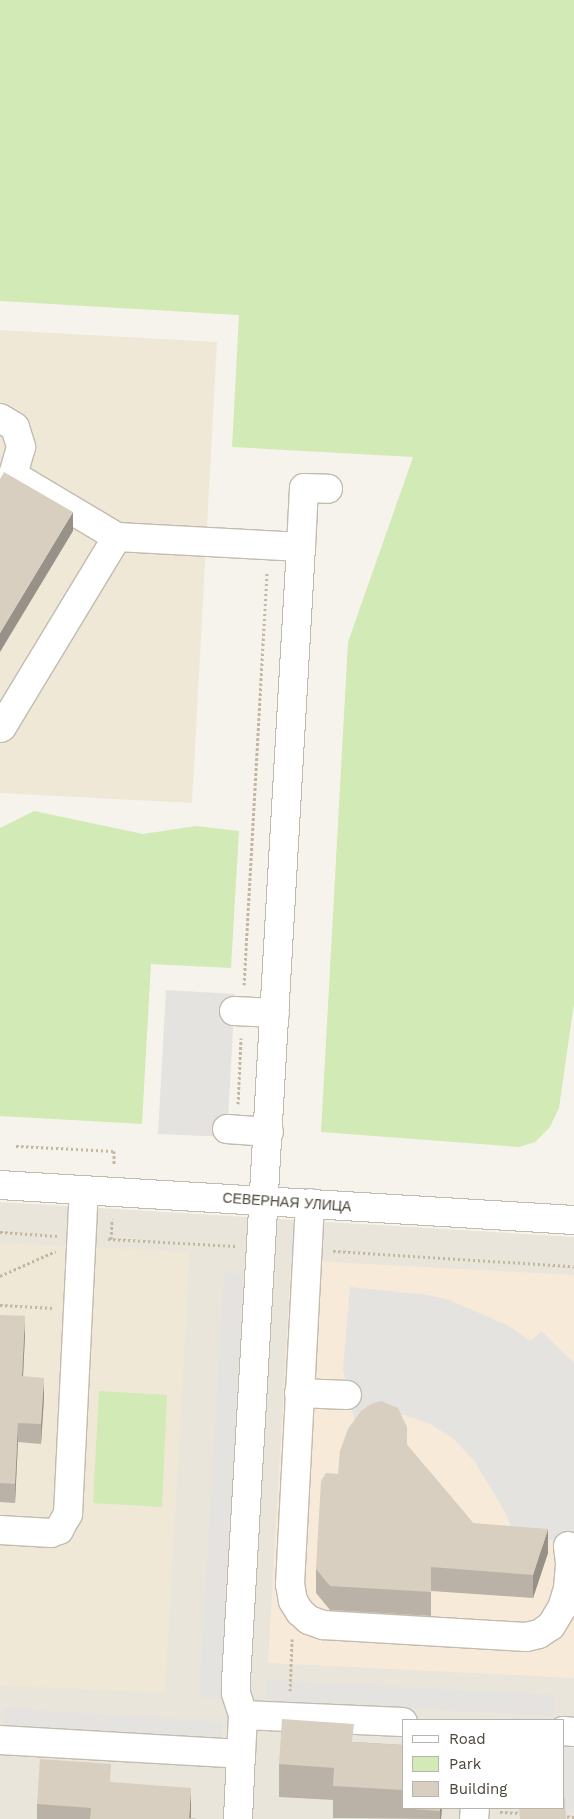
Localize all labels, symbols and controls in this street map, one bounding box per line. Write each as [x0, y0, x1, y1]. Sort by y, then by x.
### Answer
street label: СЕВЕРНАЯ УЛИЦА [222, 1189, 352, 1215]
legend [402, 1719, 564, 1809]
text: Road [449, 1730, 486, 1748]
text: Park [449, 1755, 481, 1773]
text: Building [449, 1780, 507, 1798]

